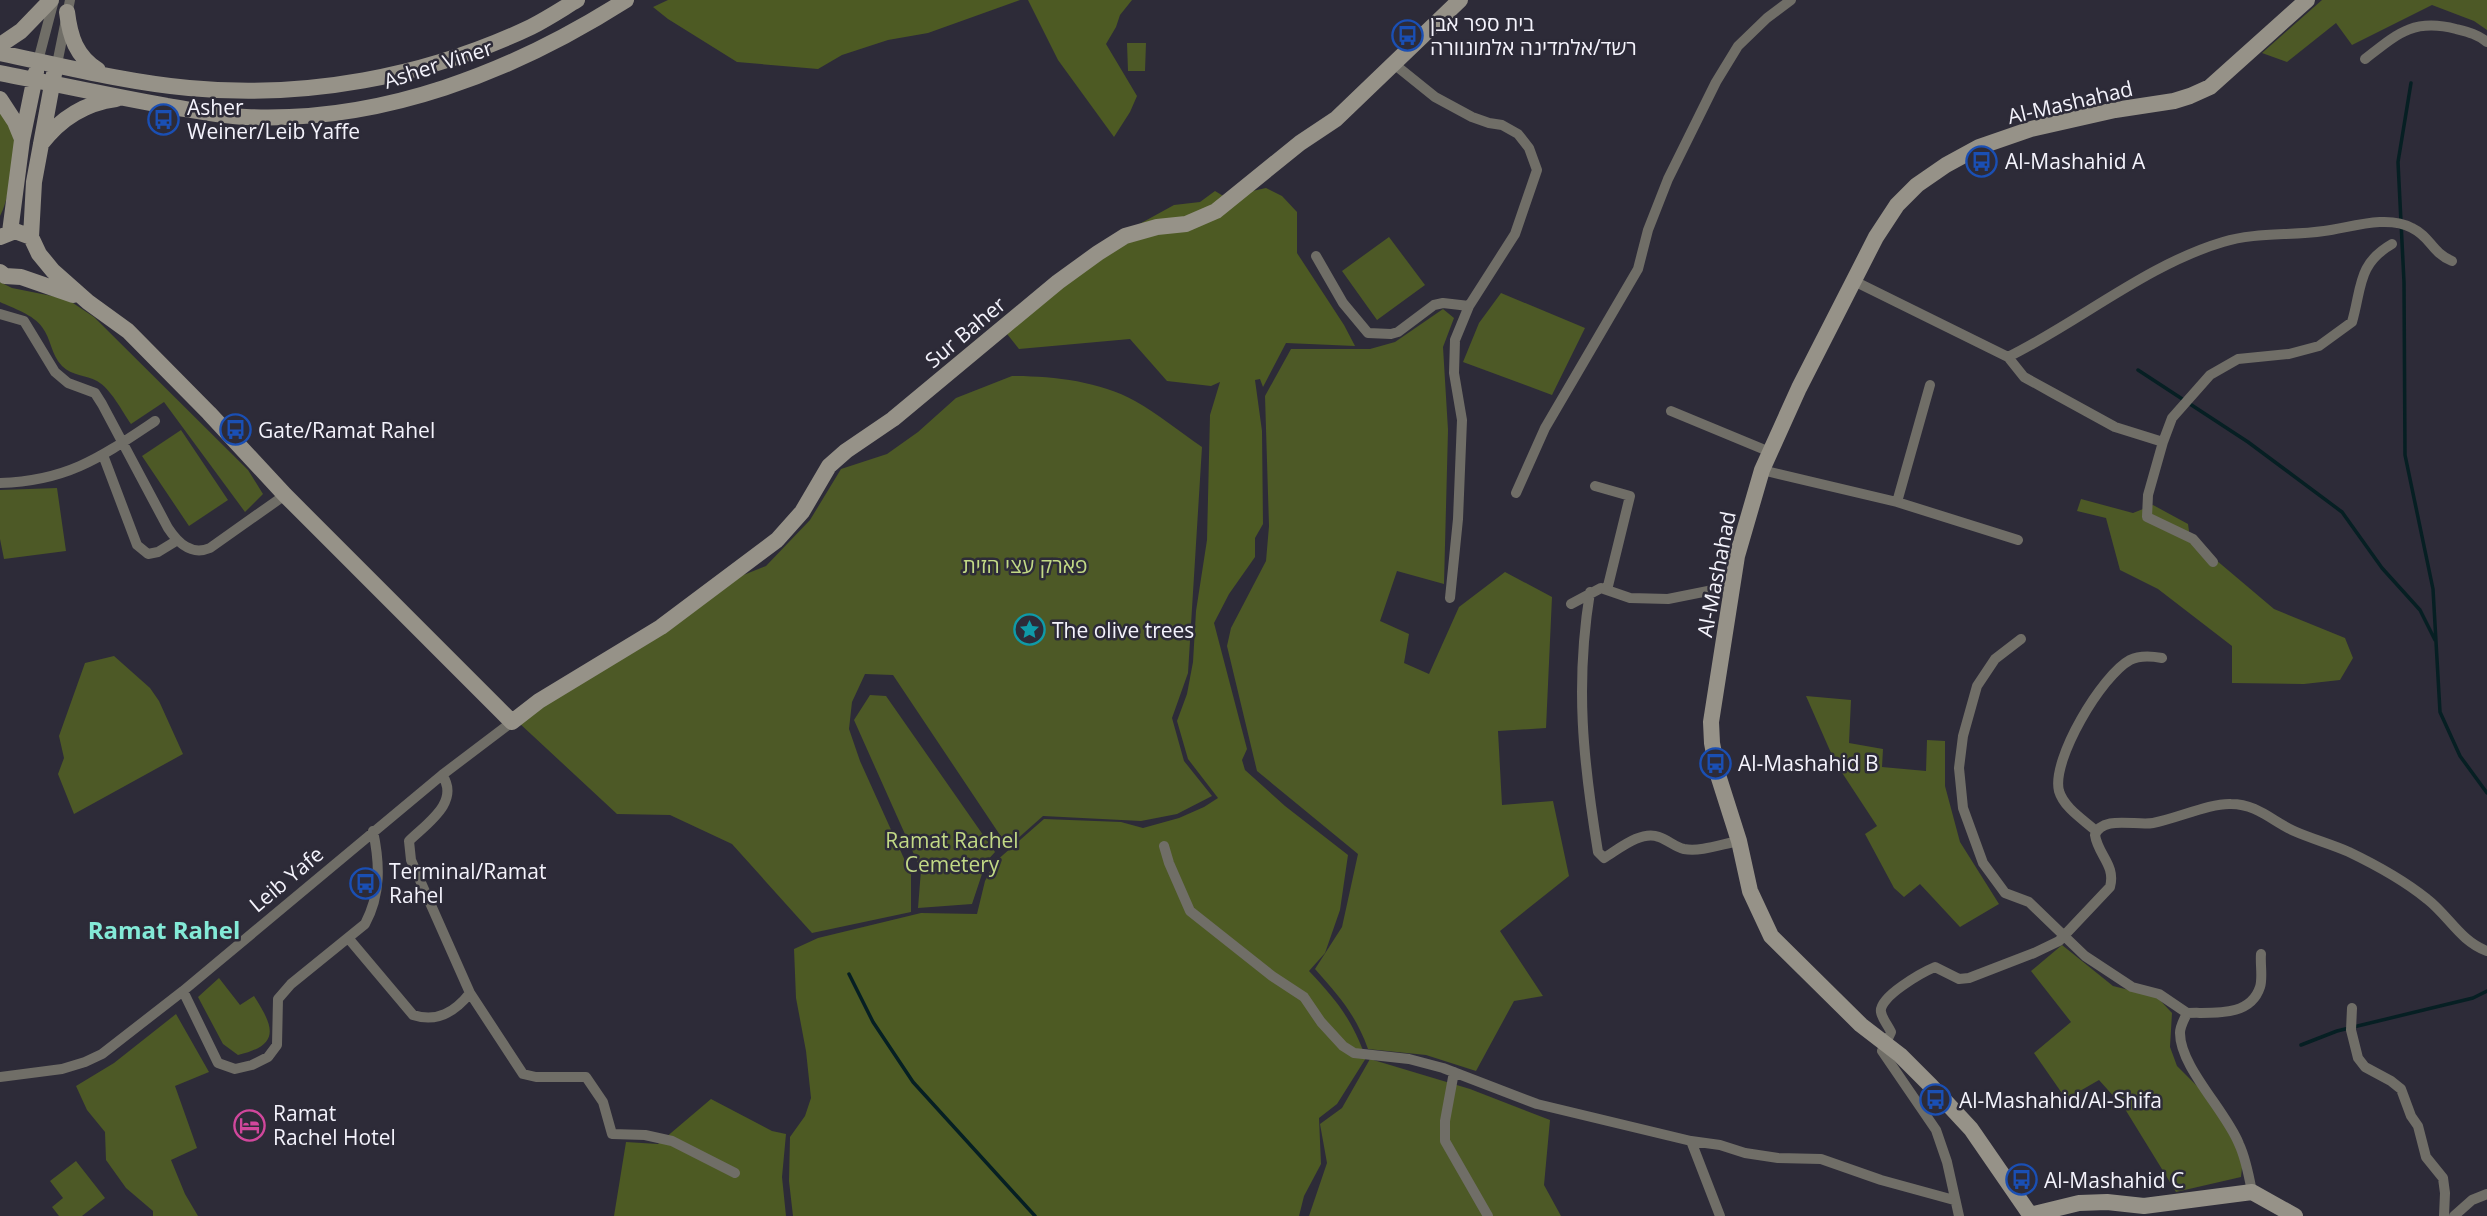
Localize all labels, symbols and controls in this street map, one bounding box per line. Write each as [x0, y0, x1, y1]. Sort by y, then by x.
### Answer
place label: בית ספר אבן רשד/אלמדינה אלמונוורה [1430, 9, 1637, 61]
bus stop icon: בית ספר אבן רשד/אלמדינה אלמונוורה [1390, 18, 1424, 52]
street label: Asher Viner [380, 33, 496, 95]
street label: Al-Mashahad [2005, 74, 2135, 130]
place label: Asher Weiner/Leib Yaffe [187, 93, 360, 145]
bus stop icon: Asher Weiner/Leib Yaffe [147, 102, 181, 136]
bus stop icon: Al-Mashahid A [1965, 144, 1999, 178]
place label: Al-Mashahid A [2005, 147, 2146, 175]
street label: Sur Baher [919, 290, 1011, 374]
bus stop icon: Gate/Ramat Rahel [218, 413, 252, 447]
place label: Gate/Ramat Rahel [258, 416, 435, 444]
street label: Al-Mashahad [1690, 509, 1742, 639]
park label: פארק עצי הזית [963, 551, 1087, 579]
place icon: The olive trees [1012, 613, 1046, 647]
place label: The olive trees [1052, 616, 1194, 644]
bus stop icon: Al-Mashahid B [1698, 746, 1732, 780]
place label: Al-Mashahid B [1738, 749, 1879, 777]
park label: Ramat Rachel Cemetery [885, 826, 1019, 878]
street label: Leib Yafe [243, 840, 329, 918]
place label: Terminal/Ramat Rahel [389, 857, 546, 909]
bus stop icon: Terminal/Ramat Rahel [349, 866, 383, 900]
district label: Ramat Rahel [88, 913, 240, 946]
bus stop icon: Al-Mashahid/Al-Shifa [1919, 1083, 1953, 1117]
place label: Al-Mashahid/Al-Shifa [1959, 1086, 2162, 1114]
place label: Ramat Rachel Hotel [273, 1099, 396, 1151]
hotel icon: Ramat Rachel Hotel [233, 1108, 267, 1142]
bus stop icon: Al-Mashahid C [2004, 1163, 2038, 1197]
place label: Al-Mashahid C [2044, 1166, 2184, 1194]

